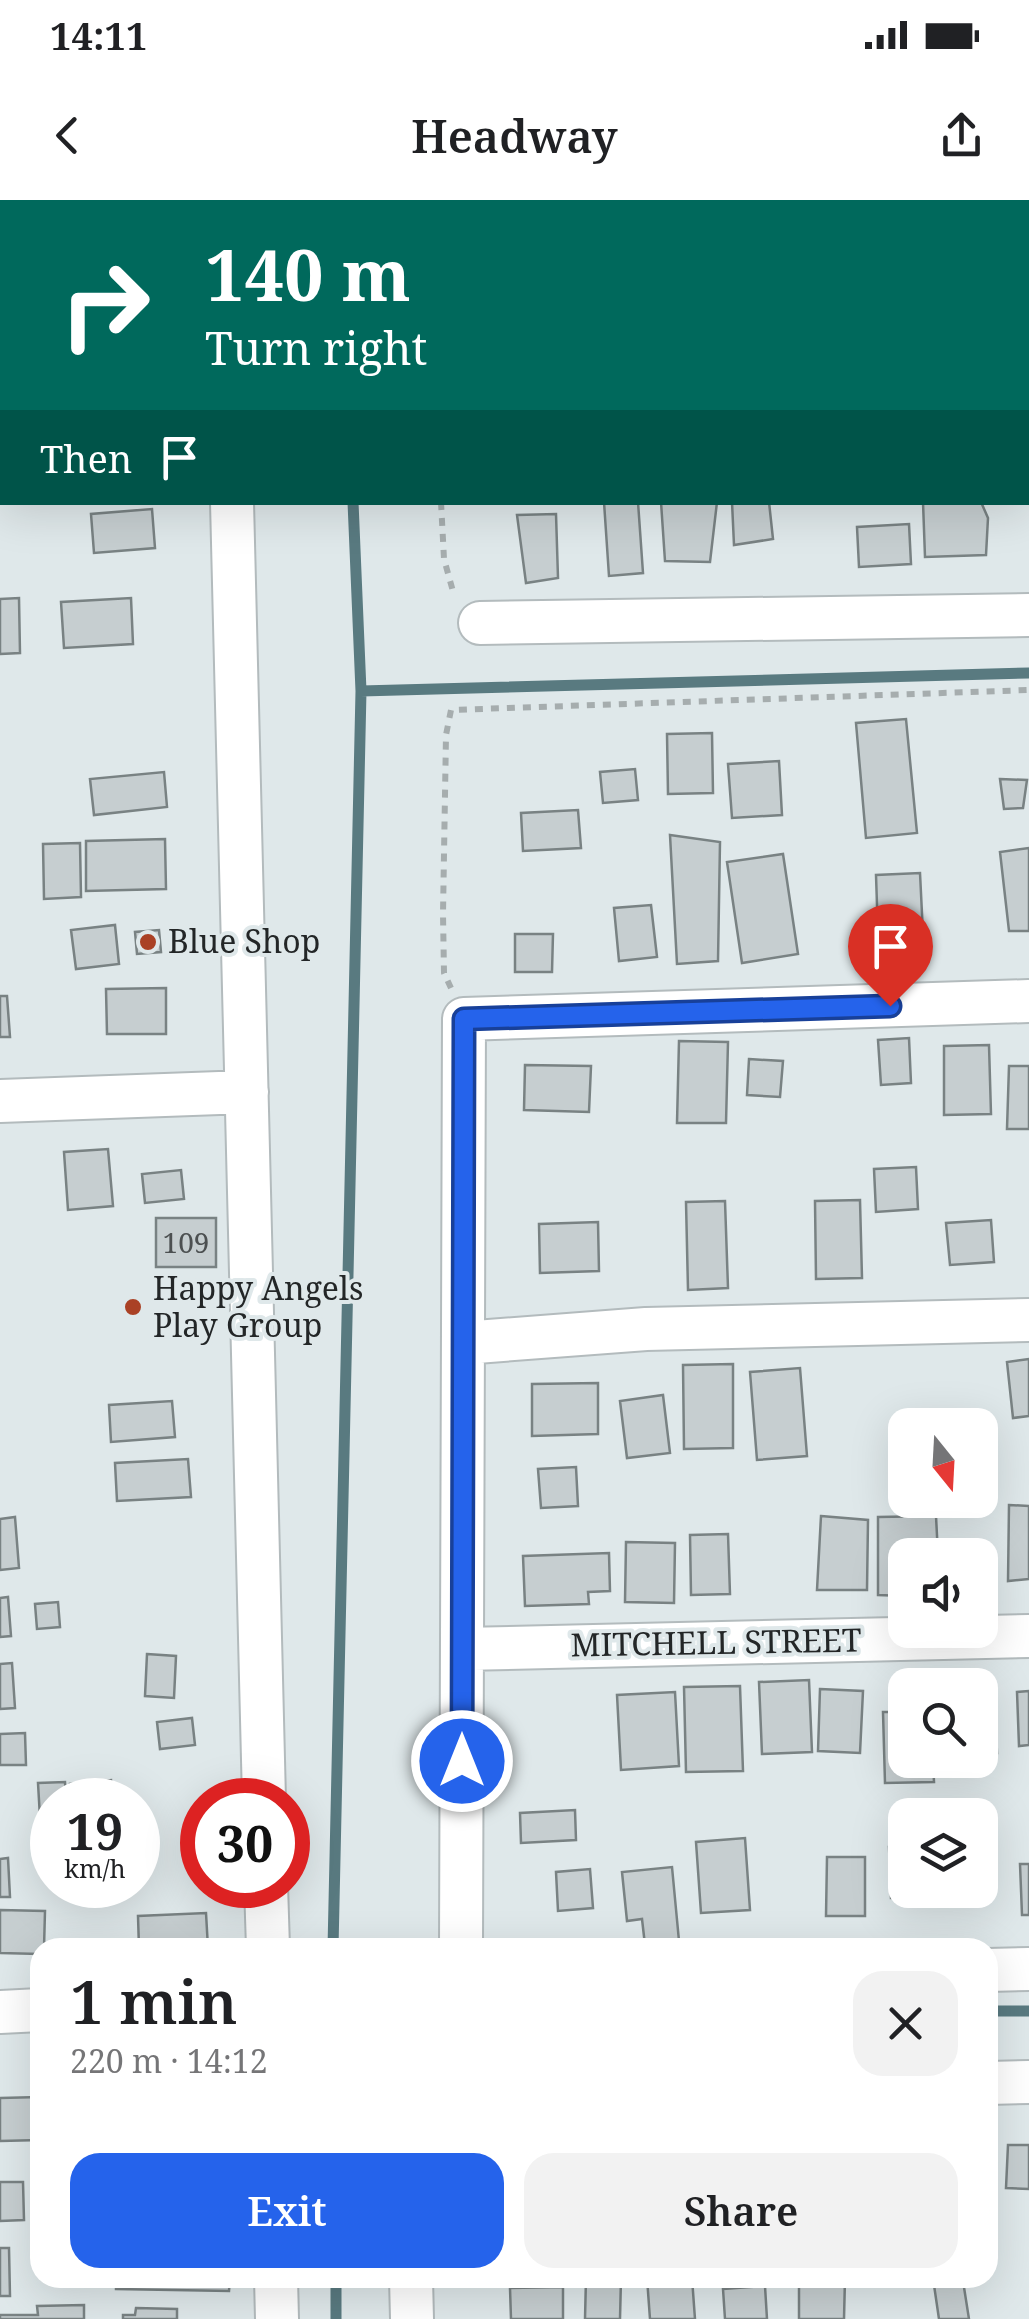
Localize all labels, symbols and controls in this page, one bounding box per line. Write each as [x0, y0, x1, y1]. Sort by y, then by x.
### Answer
text: 14:11 [50, 9, 147, 61]
text: Headway [411, 105, 618, 166]
icon: back [40, 108, 95, 163]
icon: share [934, 108, 989, 163]
text: 140 m [205, 226, 411, 322]
icon: right [40, 240, 170, 370]
text: Turn right [205, 317, 427, 378]
icon: arrive [152, 430, 207, 485]
text: Then [40, 432, 132, 484]
pin [848, 904, 933, 1007]
place label: Blue Shop [168, 919, 320, 962]
icon: arrive [863, 919, 918, 974]
marker: Blue Shop [137, 931, 159, 953]
house number: 109 [163, 1223, 209, 1261]
place label: Happy Angels Play Group [153, 1266, 363, 1346]
marker: Happy Angels Play Group [122, 1296, 144, 1318]
north arrow [888, 1408, 998, 1518]
map controls [888, 1408, 998, 1908]
button: sound [888, 1538, 998, 1648]
street label: MITCHELL STREET [570, 1617, 862, 1666]
button: search [888, 1668, 998, 1778]
position arrow [410, 1709, 514, 1813]
speed limit sign: 30 [180, 1778, 310, 1908]
text: 19 [67, 1797, 123, 1865]
button: layers [888, 1798, 998, 1908]
text: km/h [64, 1851, 126, 1885]
text: 1 min [70, 1960, 238, 2042]
button: close [853, 1971, 958, 2076]
text: 220 m · 14:12 [70, 2039, 268, 2082]
button: Exit [70, 2153, 504, 2268]
button: Share [524, 2153, 958, 2268]

